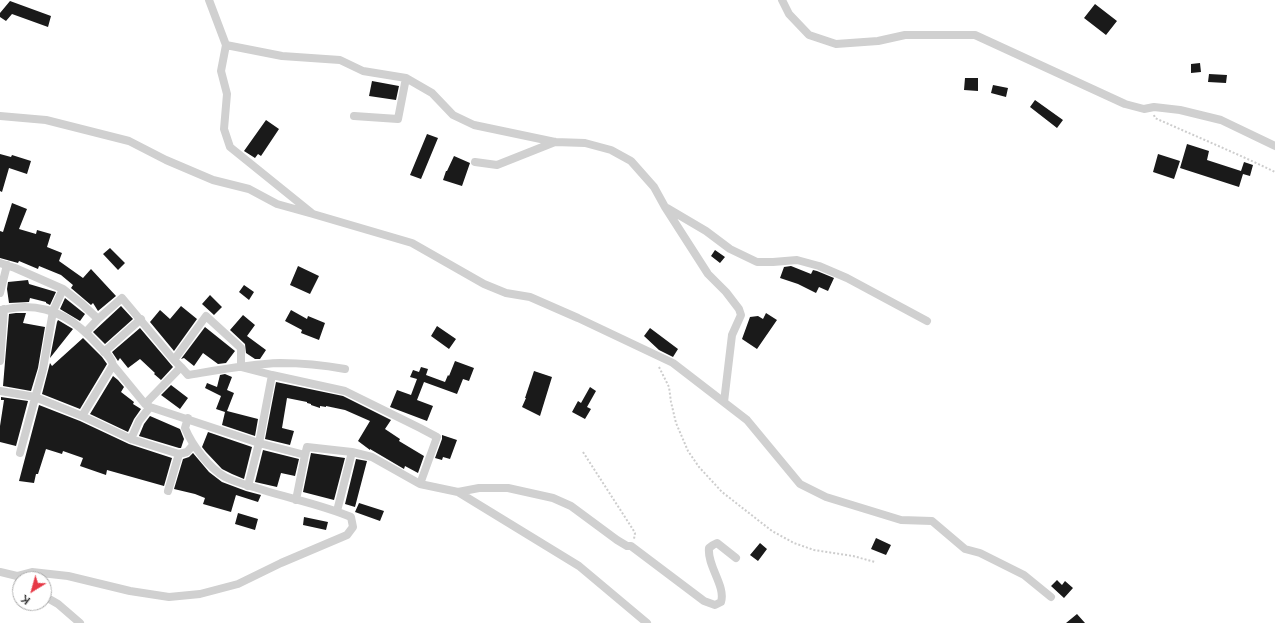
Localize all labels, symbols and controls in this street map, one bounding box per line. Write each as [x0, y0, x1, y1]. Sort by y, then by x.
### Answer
north arrow [12, 571, 52, 611]
text: K [19, 593, 32, 607]

